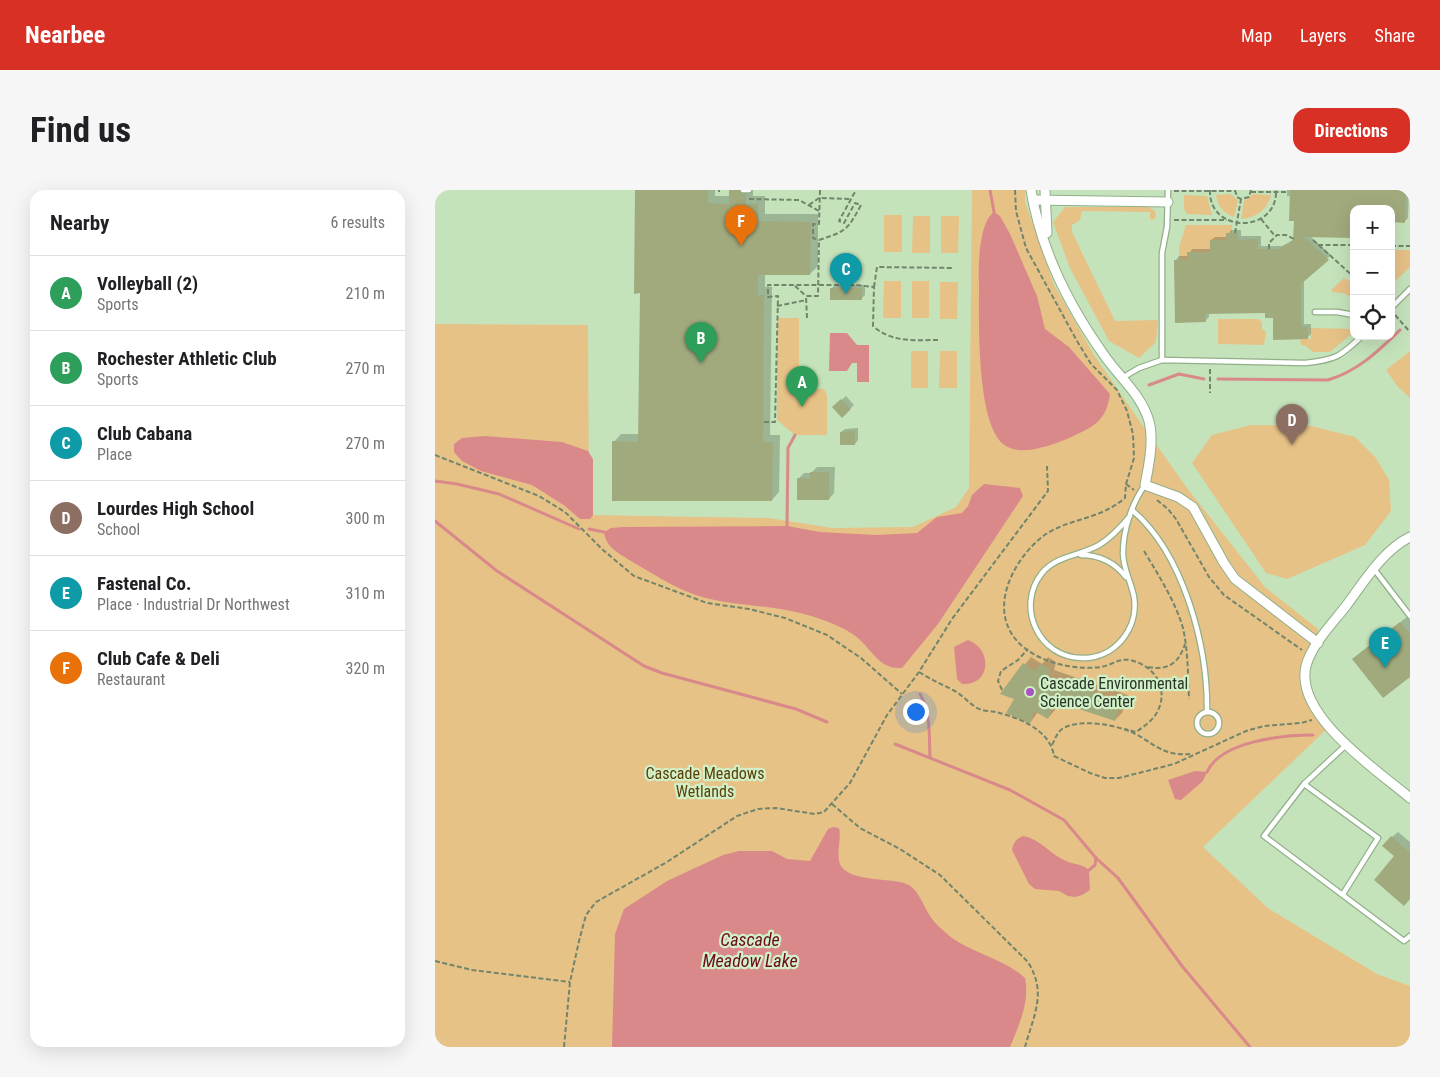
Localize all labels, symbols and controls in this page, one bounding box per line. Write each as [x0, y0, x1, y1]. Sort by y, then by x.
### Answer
text: Nearbee [25, 21, 105, 49]
text: Map [1241, 25, 1272, 46]
text: Layers [1300, 25, 1347, 46]
text: Share [1375, 25, 1415, 46]
button: Directions [1293, 108, 1410, 153]
text: Find us [30, 110, 131, 151]
pin: F [725, 205, 757, 246]
map controls [1350, 205, 1395, 340]
button: + [1350, 205, 1395, 250]
text: Nearby [50, 211, 109, 235]
text: 6 results [330, 213, 385, 232]
button: − [1350, 250, 1395, 295]
pin: C [830, 253, 862, 294]
text: Volleyball (2) [97, 272, 198, 295]
text: A [61, 284, 71, 303]
text: 210 m [346, 284, 385, 303]
text: Sports [97, 295, 139, 314]
button: locate [1350, 295, 1395, 340]
pin: B [685, 322, 717, 363]
text: Rochester Athletic Club [97, 347, 277, 370]
text: B [62, 359, 70, 378]
text: 270 m [346, 359, 385, 378]
pin: A [786, 366, 818, 407]
text: Sports [97, 370, 139, 389]
pin: D [1276, 404, 1308, 445]
text: Club Cabana [97, 422, 192, 445]
text: C [61, 434, 71, 453]
text: 270 m [346, 434, 385, 453]
text: Place [97, 445, 132, 464]
text: Lourdes High School [97, 497, 254, 520]
text: D [61, 509, 71, 528]
text: 300 m [346, 509, 385, 528]
text: School [97, 520, 140, 539]
text: Fastenal Co. [97, 572, 192, 595]
text: E [62, 584, 70, 603]
text: 310 m [346, 584, 385, 603]
text: Place · Industrial Dr Northwest [97, 595, 290, 614]
pin: E [1369, 627, 1401, 668]
text: Club Cafe & Deli [97, 647, 220, 670]
text: F [62, 659, 70, 678]
text: 320 m [346, 659, 385, 678]
text: Restaurant [97, 670, 165, 689]
place label: Cascade Environmental Science Center [1040, 674, 1188, 711]
marker: Cascade Environmental Science Center [1024, 686, 1036, 698]
your location [903, 699, 929, 725]
park label: Cascade Meadows Wetlands [645, 764, 765, 801]
water label: Cascade Meadow Lake [702, 929, 798, 971]

